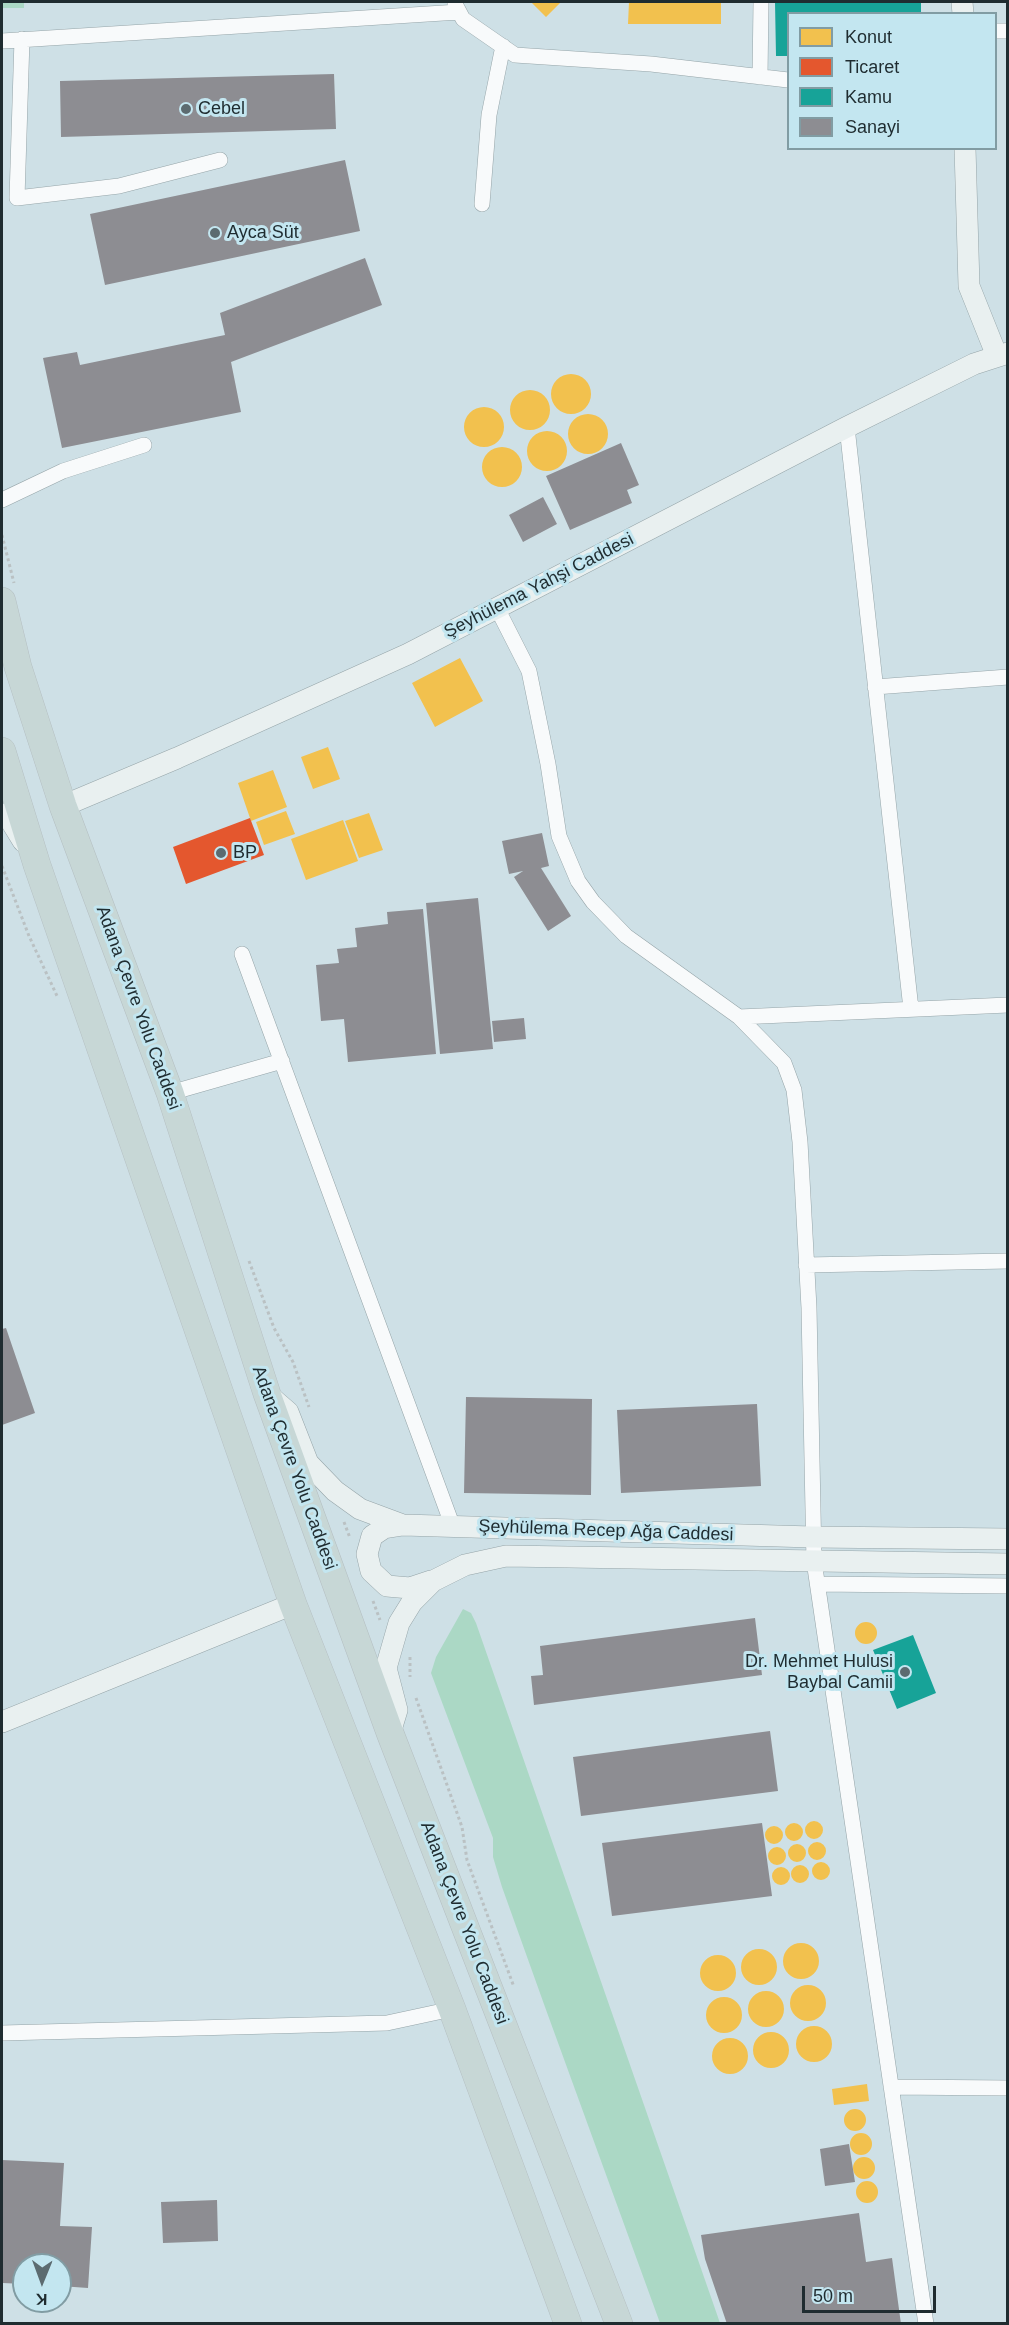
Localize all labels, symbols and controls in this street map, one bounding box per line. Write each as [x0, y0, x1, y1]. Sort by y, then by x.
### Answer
legend [787, 12, 997, 150]
text: Konut [845, 27, 892, 47]
text: Ticaret [845, 57, 899, 77]
text: Kamu [845, 87, 892, 107]
place label: Cebel [198, 98, 245, 120]
marker: Cebel [179, 102, 193, 116]
text: Sanayi [845, 117, 900, 137]
place label: Ayca Süt [227, 222, 299, 244]
marker: Ayca Süt [208, 226, 222, 240]
street label: Şeyhülema Yahşi Caddesi [441, 529, 637, 643]
place label: BP [233, 842, 257, 864]
marker: BP [214, 846, 228, 860]
street label: Adana Çevre Yolu Caddesi [91, 903, 185, 1113]
street label: Adana Çevre Yolu Caddesi [247, 1363, 341, 1573]
street label: Şeyhülema Recep Ağa Caddesi [478, 1516, 734, 1546]
place label: Dr. Mehmet Hulusi Baybal Camii [745, 1651, 893, 1694]
marker: Dr. Mehmet Hulusi Baybal Camii [898, 1665, 912, 1679]
street label: Adana Çevre Yolu Caddesi [415, 1819, 513, 2027]
north arrow [12, 2253, 72, 2313]
scale bar [805, 2274, 938, 2312]
text: 50 m [813, 2286, 853, 2306]
text: K [36, 2291, 48, 2308]

